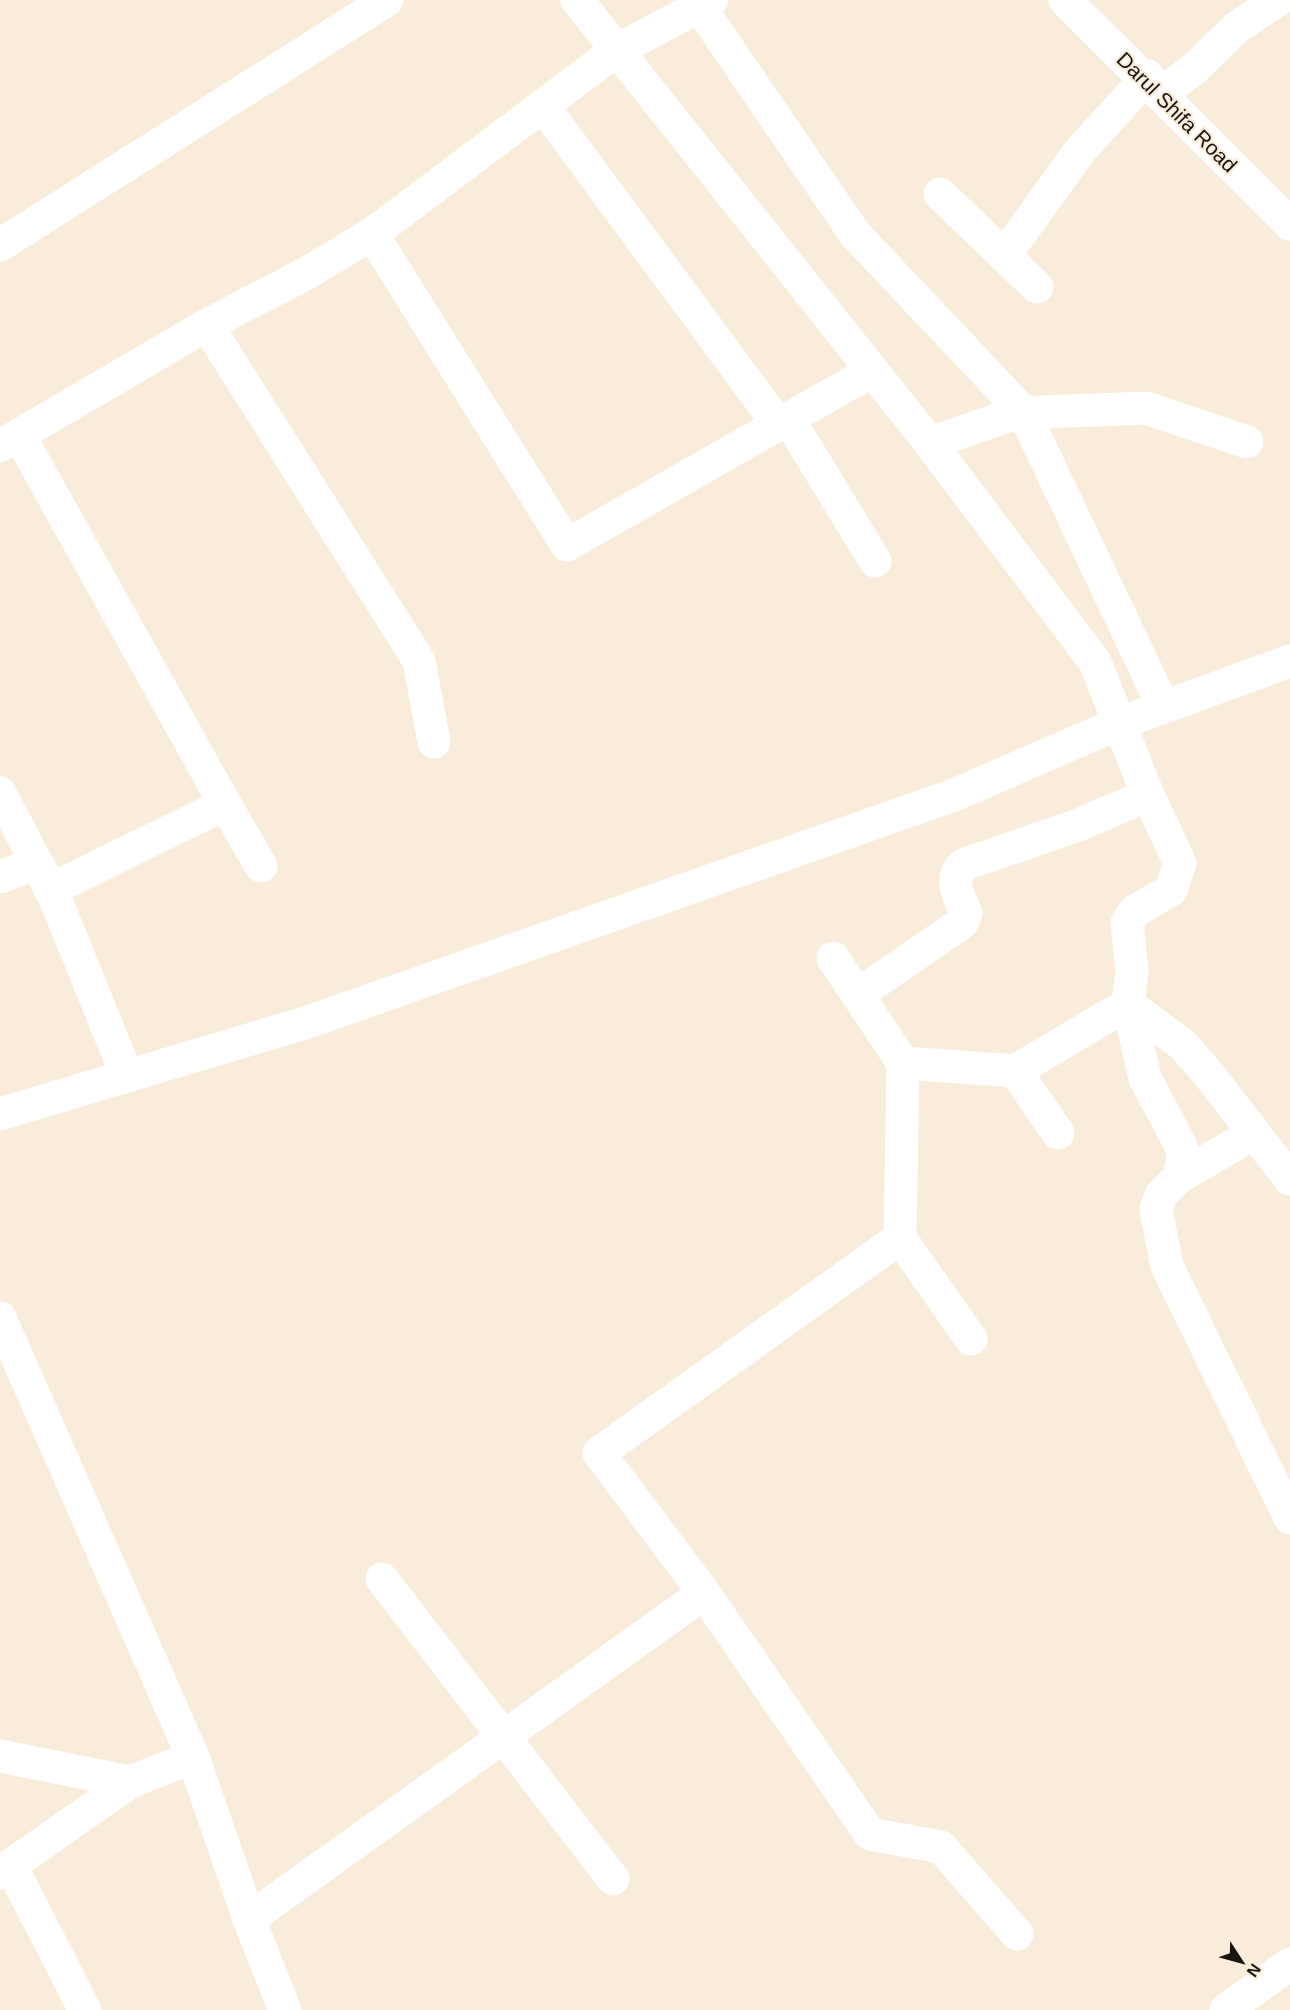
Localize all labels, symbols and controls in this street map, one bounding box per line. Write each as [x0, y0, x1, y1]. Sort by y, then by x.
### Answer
street label: Darul Shifa Road [1112, 47, 1242, 177]
north arrow [1212, 1932, 1272, 1992]
text: N [1243, 1961, 1264, 1980]

